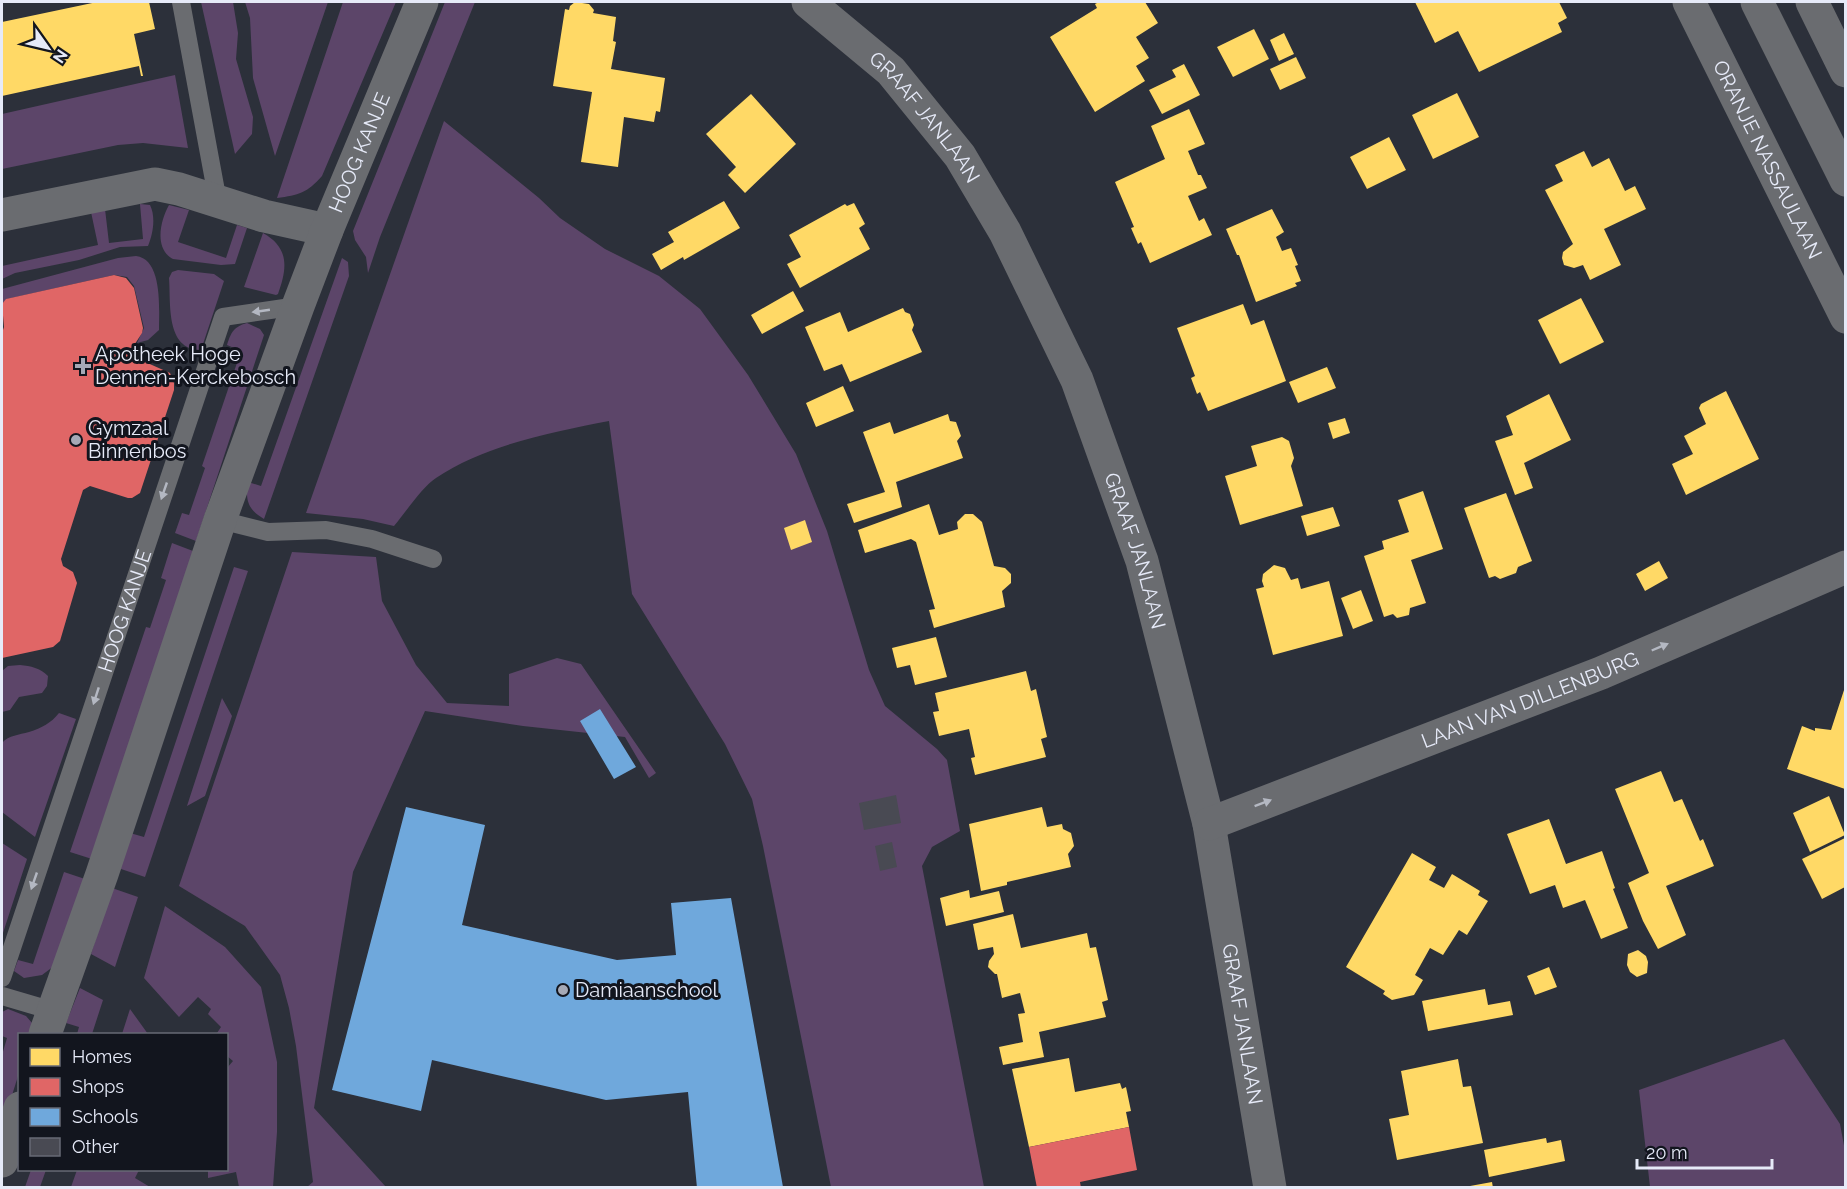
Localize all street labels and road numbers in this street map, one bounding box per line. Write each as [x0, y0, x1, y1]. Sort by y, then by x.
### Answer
street label: GRAAF JANLAAN [865, 46, 985, 187]
street label: ORANJE NASSAULAAN [1708, 56, 1827, 263]
street label: HOOG KANJE [324, 89, 395, 216]
street label: GRAAF JANLAAN [1099, 469, 1171, 632]
street label: HOOG KANJE [93, 546, 156, 675]
street label: LAAN VAN DILLENBURG [1418, 646, 1642, 753]
street label: GRAAF JANLAAN [1217, 942, 1268, 1106]

